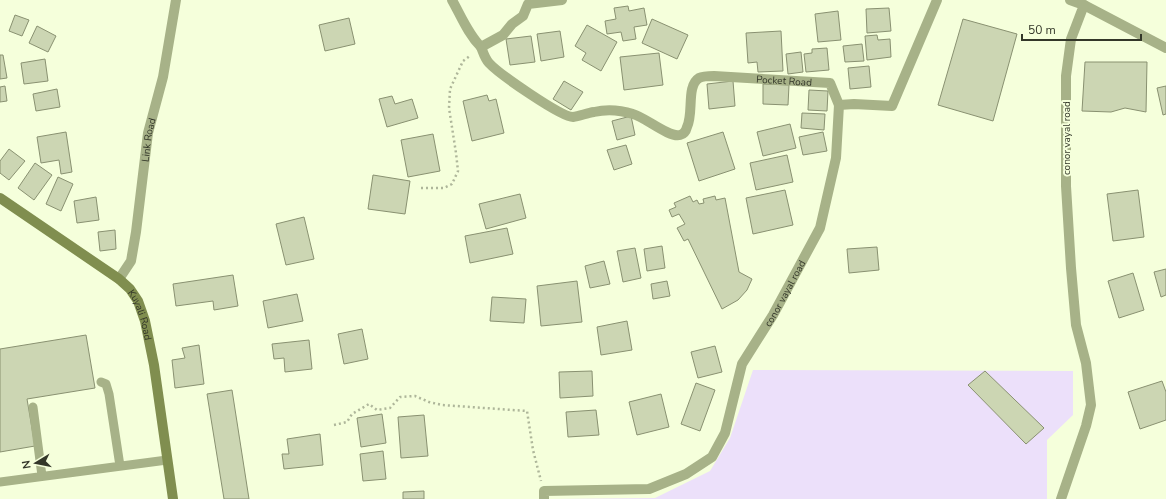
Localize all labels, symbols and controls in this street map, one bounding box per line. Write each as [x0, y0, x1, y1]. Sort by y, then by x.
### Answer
scale bar [1022, 16, 1141, 42]
text: 50 m [1028, 22, 1056, 38]
street label: Pocket Road [756, 73, 812, 90]
street label: conor vayal road [1060, 101, 1074, 175]
street label: Link Road [139, 116, 160, 163]
street label: conor vayal road [761, 258, 809, 330]
street label: Kuyali Road [124, 287, 155, 342]
north arrow [16, 443, 56, 483]
text: N [19, 459, 35, 470]

